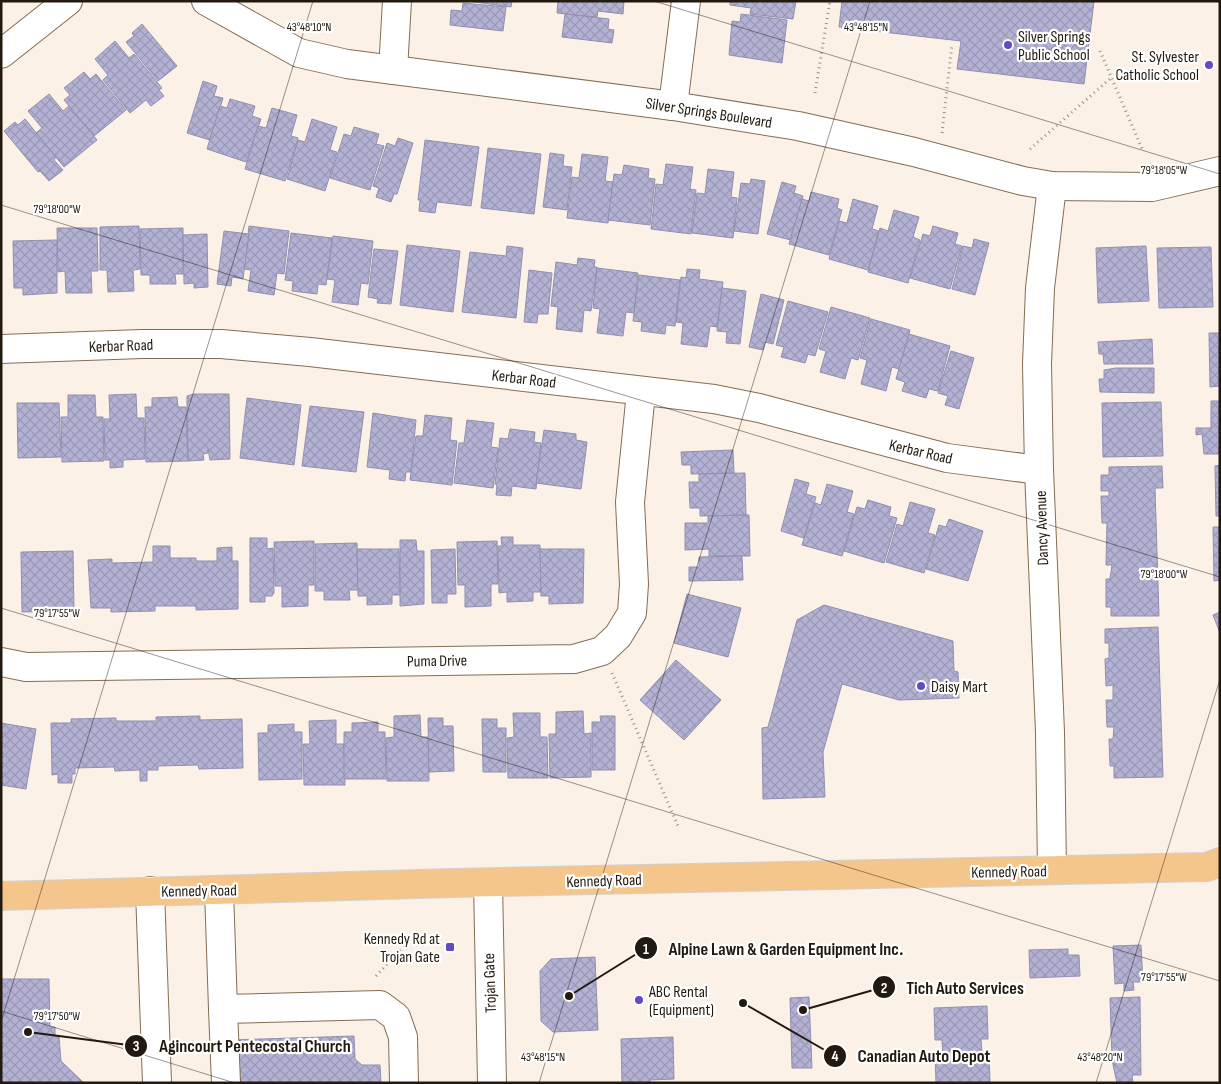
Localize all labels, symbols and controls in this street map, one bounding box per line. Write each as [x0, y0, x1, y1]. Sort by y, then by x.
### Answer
text: 43°48'10"N [287, 20, 331, 35]
text: 43°48'15"N [844, 20, 888, 35]
place label: Silver Springs Public School [1018, 28, 1091, 65]
marker: Silver Springs Public School [1002, 39, 1014, 51]
place label: St. Sylvester Catholic School [1115, 48, 1199, 85]
marker: St. Sylvester Catholic School [1203, 59, 1215, 71]
street label: Silver Springs Boulevard [644, 94, 773, 133]
text: 79°18'05"W [1141, 163, 1187, 178]
text: 79°18'00"W [34, 202, 81, 217]
street label: Kerbar Road [88, 336, 154, 357]
street label: Kerbar Road [491, 366, 557, 393]
street label: Kerbar Road [887, 436, 954, 469]
street label: Dancy Avenue [1032, 490, 1053, 566]
text: 79°18'00"W [1141, 567, 1188, 582]
text: 79°17'55"W [34, 606, 80, 621]
street label: Puma Drive [407, 651, 467, 672]
place label: Daisy Mart [931, 678, 988, 697]
marker: Daisy Mart [915, 680, 927, 692]
street label: Kennedy Road [971, 862, 1047, 883]
street label: Kennedy Road [566, 871, 642, 892]
street label: Kennedy Road [161, 881, 237, 902]
place label: Kennedy Rd at Trojan Gate [364, 930, 440, 967]
callout: Alpine Lawn & Garden Equipment Inc. [633, 932, 913, 965]
text: Alpine Lawn & Garden Equipment Inc. [668, 939, 903, 960]
text: 1 [643, 940, 649, 959]
marker: Kennedy Rd at Trojan Gate [444, 941, 456, 953]
street label: Trojan Gate [480, 953, 501, 1013]
text: 79°17'55"W [1141, 970, 1187, 985]
callout: Tich Auto Services [871, 971, 1034, 1004]
text: Tich Auto Services [906, 978, 1024, 999]
text: 2 [881, 979, 887, 998]
place label: ABC Rental (Equipment) [648, 983, 714, 1020]
marker: ABC Rental (Equipment) [633, 994, 645, 1006]
text: 79°17'50"W [34, 1009, 80, 1024]
callout: Agincourt Pentecostal Church [124, 1029, 360, 1062]
text: Agincourt Pentecostal Church [158, 1036, 351, 1057]
text: 3 [133, 1037, 140, 1056]
callout: Canadian Auto Depot [822, 1040, 1000, 1073]
text: Canadian Auto Depot [858, 1046, 991, 1067]
text: 4 [832, 1047, 839, 1066]
text: 43°48'15"N [521, 1050, 565, 1065]
text: 43°48'20"N [1077, 1050, 1123, 1065]

